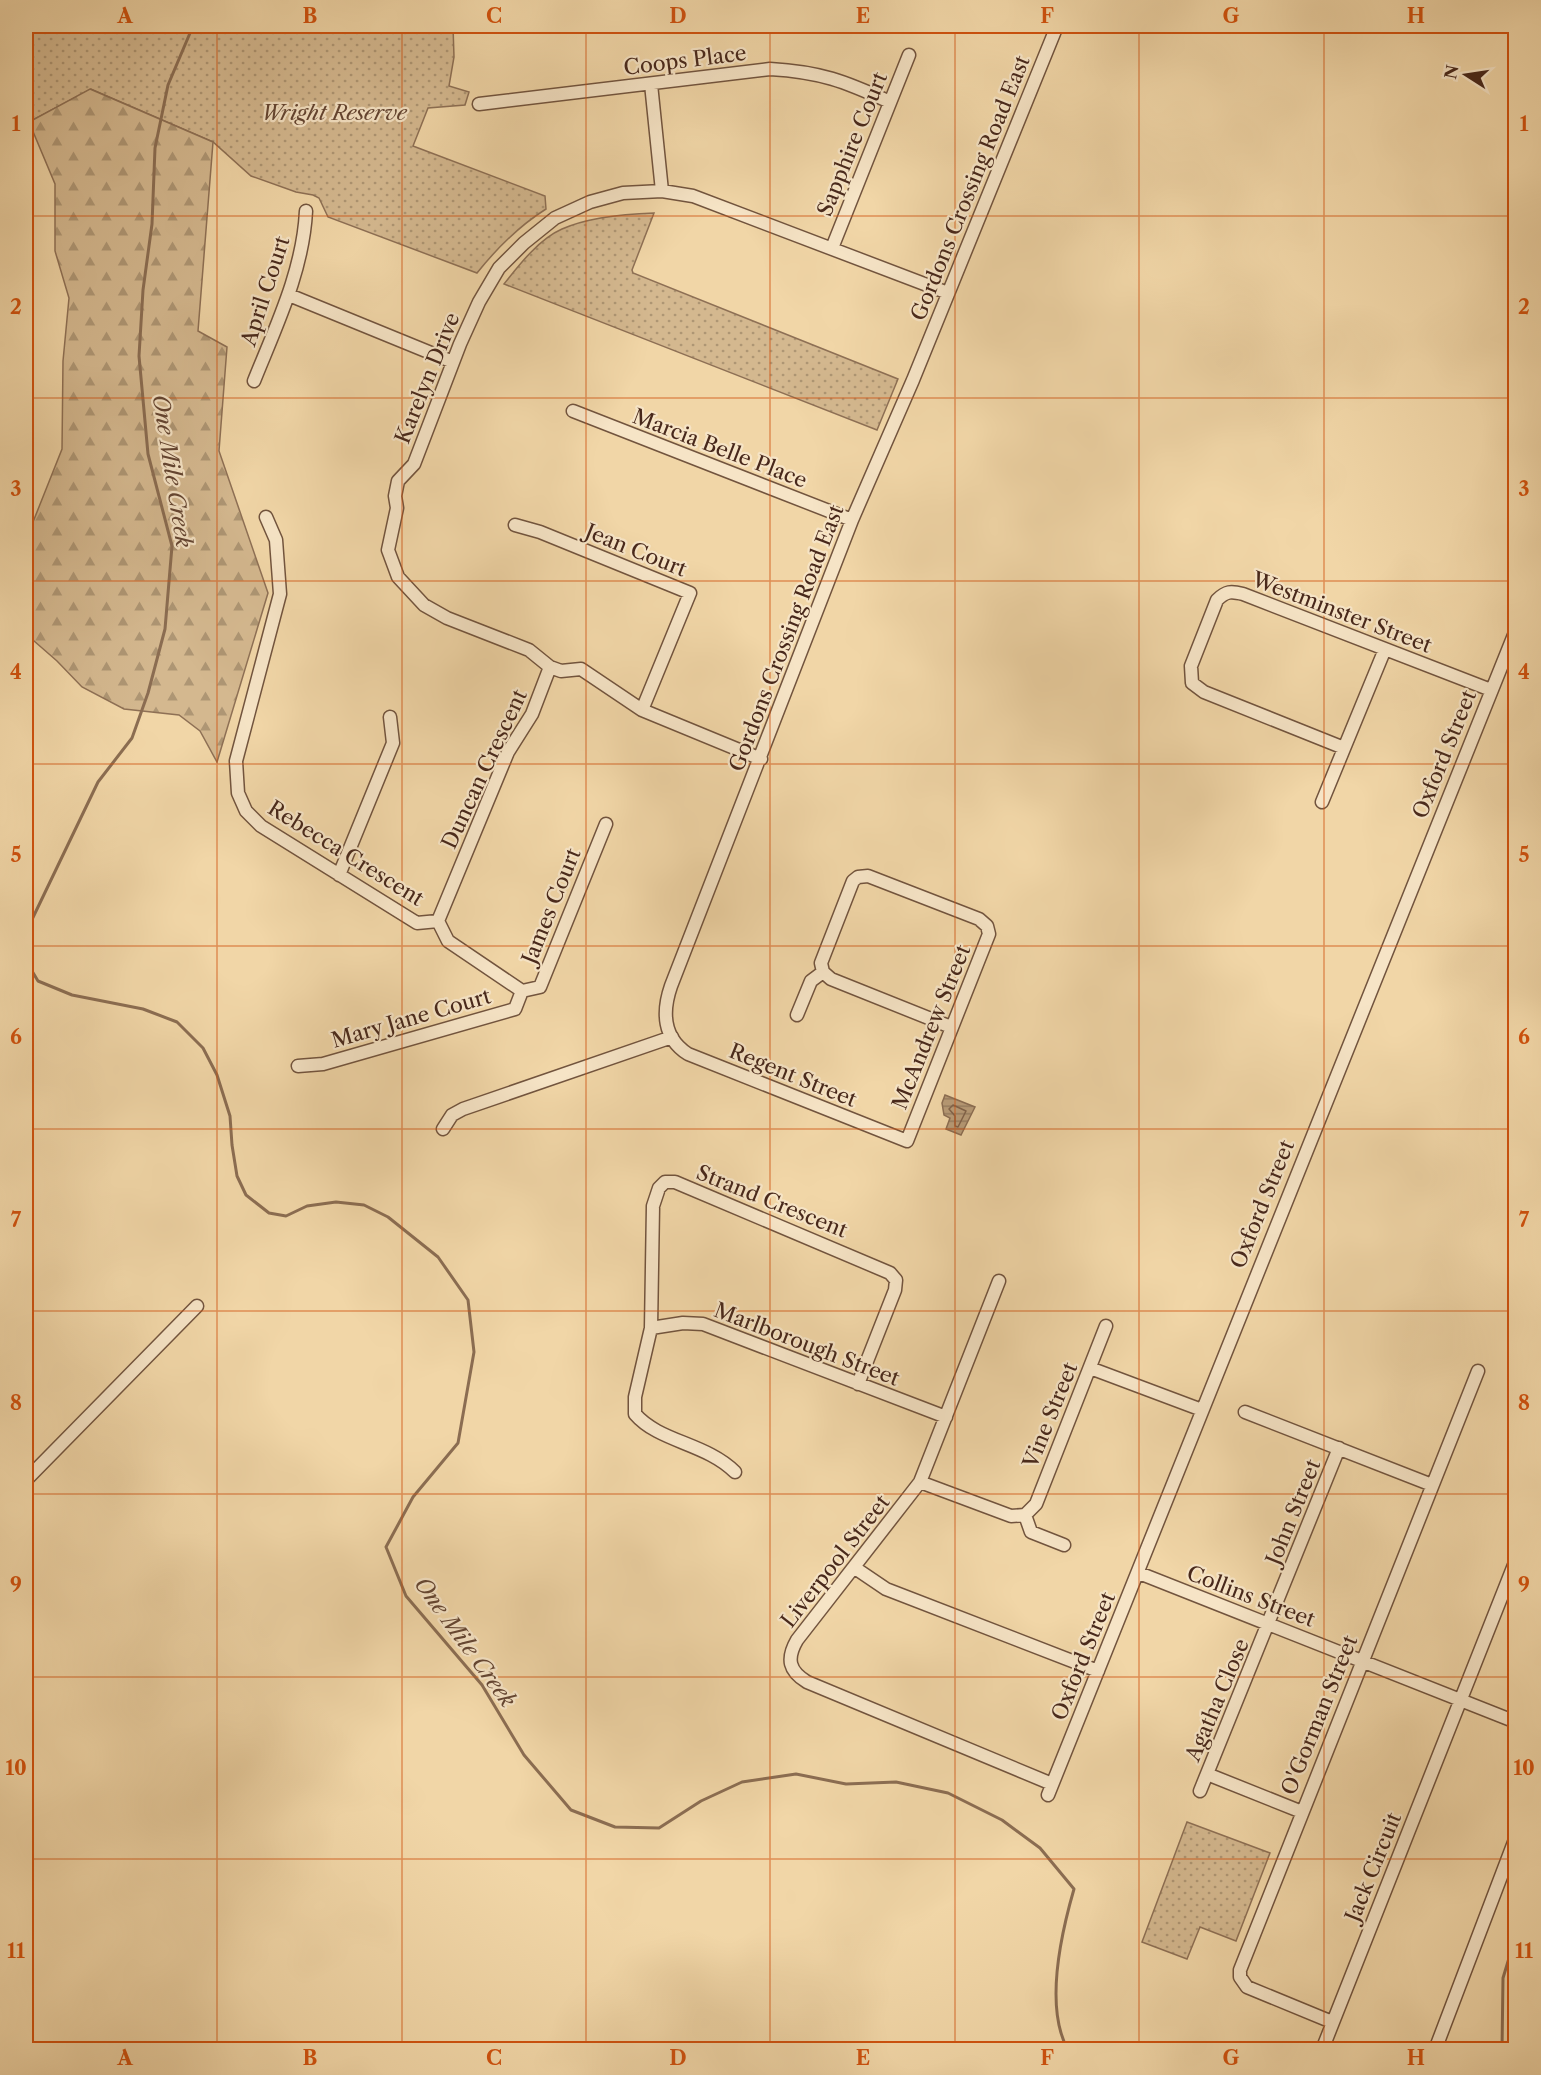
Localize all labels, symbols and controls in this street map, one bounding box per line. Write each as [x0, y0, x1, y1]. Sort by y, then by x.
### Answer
text: A [116, 4, 133, 28]
text: B [303, 4, 318, 28]
text: C [486, 4, 502, 28]
text: D [669, 4, 687, 28]
text: E [856, 4, 870, 28]
text: F [1040, 4, 1054, 28]
text: G [1223, 4, 1240, 28]
text: H [1407, 4, 1425, 28]
street label: Coops Place [622, 40, 748, 80]
north arrow [1436, 45, 1496, 105]
street label: Gordons Crossing Road East [905, 51, 1035, 324]
text: N [1440, 63, 1463, 81]
street label: Sapphire Court [812, 68, 892, 220]
park label: Wright Reserve [261, 100, 408, 125]
text: 1 [12, 112, 21, 136]
text: 1 [1520, 112, 1529, 136]
street label: April Court [235, 232, 295, 350]
text: 2 [10, 295, 22, 319]
text: 2 [1518, 295, 1530, 319]
street label: Karelyn Drive [389, 309, 465, 447]
water label: One Mile Creek [147, 392, 198, 550]
street label: Marcia Belle Place [629, 403, 811, 493]
text: 3 [10, 477, 22, 501]
text: 3 [1518, 477, 1530, 501]
street label: Gordons Crossing Road East [724, 501, 849, 775]
street label: Jean Court [579, 517, 691, 582]
street label: Westminster Street [1248, 566, 1436, 658]
text: 4 [10, 660, 22, 684]
text: 4 [1518, 660, 1530, 684]
street label: Duncan Crescent [436, 685, 532, 853]
street label: Oxford Street [1407, 686, 1481, 822]
street label: Rebecca Crescent [263, 795, 429, 911]
text: 5 [10, 843, 22, 867]
text: 5 [1518, 843, 1530, 867]
street label: James Court [515, 844, 586, 970]
street label: McAndrew Street [887, 941, 976, 1113]
street label: Mary Jane Court [328, 983, 494, 1053]
text: 6 [10, 1025, 22, 1049]
text: 6 [1518, 1025, 1530, 1049]
street label: Regent Street [726, 1038, 861, 1112]
street label: Oxford Street [1225, 1136, 1299, 1272]
street label: Strand Crescent [693, 1159, 852, 1243]
text: 7 [11, 1208, 22, 1232]
text: 7 [1519, 1208, 1530, 1232]
street label: Marlborough Street [711, 1297, 904, 1391]
street label: Vine Street [1017, 1358, 1083, 1472]
text: 8 [10, 1391, 22, 1415]
text: 8 [1518, 1391, 1530, 1415]
street label: John Street [1259, 1455, 1326, 1571]
street label: Liverpool Street [775, 1489, 895, 1632]
street label: Collins Street [1183, 1560, 1319, 1632]
water label: One Mile Creek [409, 1571, 522, 1713]
text: 9 [10, 1573, 22, 1597]
text: 9 [1518, 1573, 1530, 1597]
street label: Oxford Street [1046, 1588, 1120, 1724]
street label: O'Gorman Street [1276, 1631, 1363, 1798]
street label: Agatha Close [1180, 1635, 1254, 1766]
text: 10 [5, 1756, 27, 1780]
text: 10 [1513, 1756, 1535, 1780]
street label: Jack Circuit [1339, 1808, 1406, 1928]
text: 11 [7, 1939, 25, 1963]
text: 11 [1515, 1939, 1533, 1963]
text: A [116, 2046, 133, 2070]
text: B [303, 2046, 318, 2070]
text: C [486, 2046, 502, 2070]
text: D [669, 2046, 687, 2070]
text: E [856, 2046, 870, 2070]
text: F [1040, 2046, 1054, 2070]
text: G [1223, 2046, 1240, 2070]
text: H [1407, 2046, 1425, 2070]

